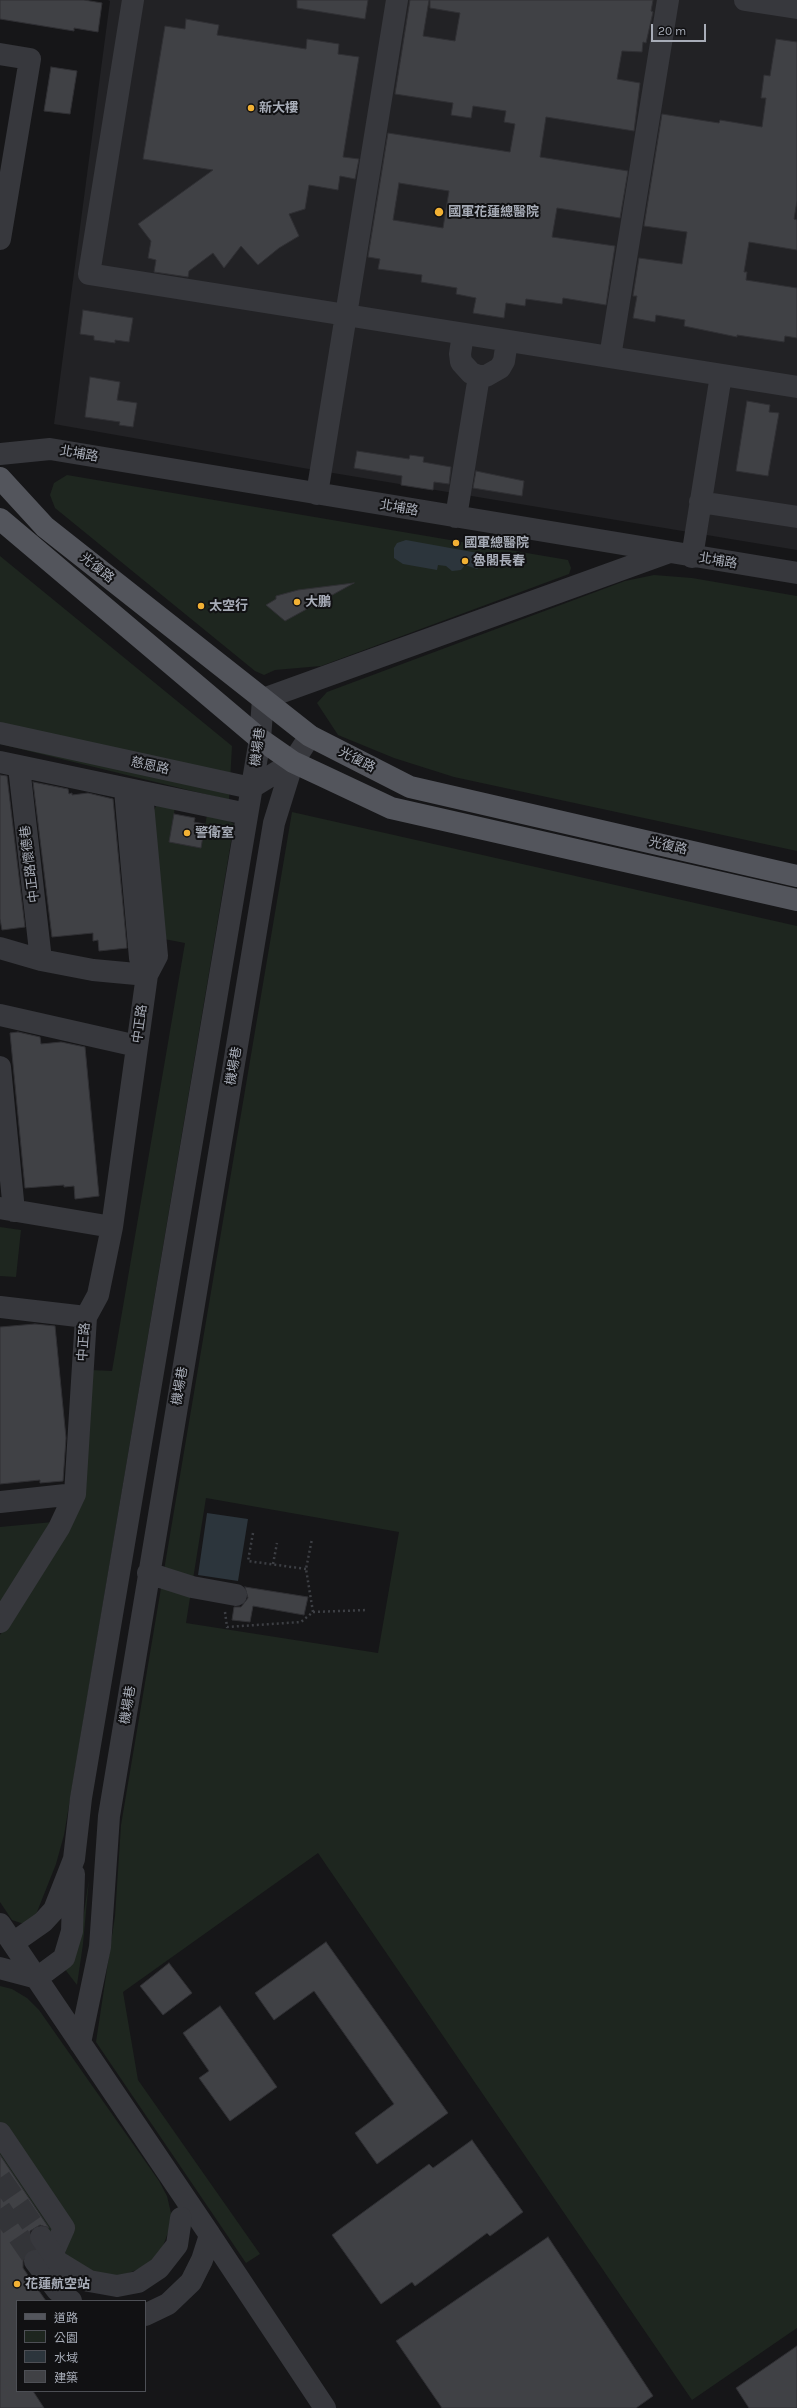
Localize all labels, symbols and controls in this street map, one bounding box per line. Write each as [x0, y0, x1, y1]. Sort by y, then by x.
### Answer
scale bar [653, 16, 708, 42]
text: 20 m [658, 24, 686, 38]
place label: 新大樓 [259, 100, 298, 116]
marker: 新大樓 [246, 103, 256, 113]
place label: 國軍花蓮總醫院 [448, 204, 539, 220]
marker: 國軍花蓮總醫院 [433, 206, 445, 218]
street label: 北埔路 [58, 443, 100, 465]
street label: 北埔路 [378, 497, 420, 519]
place label: 國軍總醫院 [464, 535, 529, 551]
marker: 國軍總醫院 [451, 538, 461, 548]
street label: 光復路 [77, 550, 117, 586]
street label: 北埔路 [698, 550, 738, 572]
place label: 魯閣長春 [473, 553, 525, 569]
marker: 魯閣長春 [460, 556, 470, 566]
place label: 大鵬 [305, 594, 331, 610]
marker: 大鵬 [292, 597, 302, 607]
place label: 太空行 [209, 598, 248, 614]
marker: 太空行 [196, 601, 206, 611]
street label: 機場巷 [248, 727, 268, 767]
street label: 光復路 [336, 744, 378, 776]
street label: 慈恩路 [129, 754, 171, 778]
street label: 中正路懷德巷 [18, 824, 42, 904]
place label: 警衛室 [195, 825, 234, 841]
marker: 警衛室 [182, 828, 192, 838]
street label: 光復路 [647, 834, 689, 858]
street label: 中正路 [130, 1004, 150, 1044]
street label: 機場巷 [223, 1045, 245, 1087]
street label: 中正路 [75, 1322, 93, 1362]
street label: 機場巷 [169, 1365, 191, 1407]
street label: 機場巷 [117, 1685, 139, 1725]
place label: 花蓮航空站 [25, 2276, 90, 2292]
marker: 花蓮航空站 [12, 2279, 22, 2289]
legend [16, 2300, 146, 2392]
text: 道路 [54, 2311, 78, 2325]
text: 公園 [54, 2331, 78, 2345]
text: 水域 [54, 2351, 78, 2365]
text: 建築 [54, 2371, 78, 2385]

